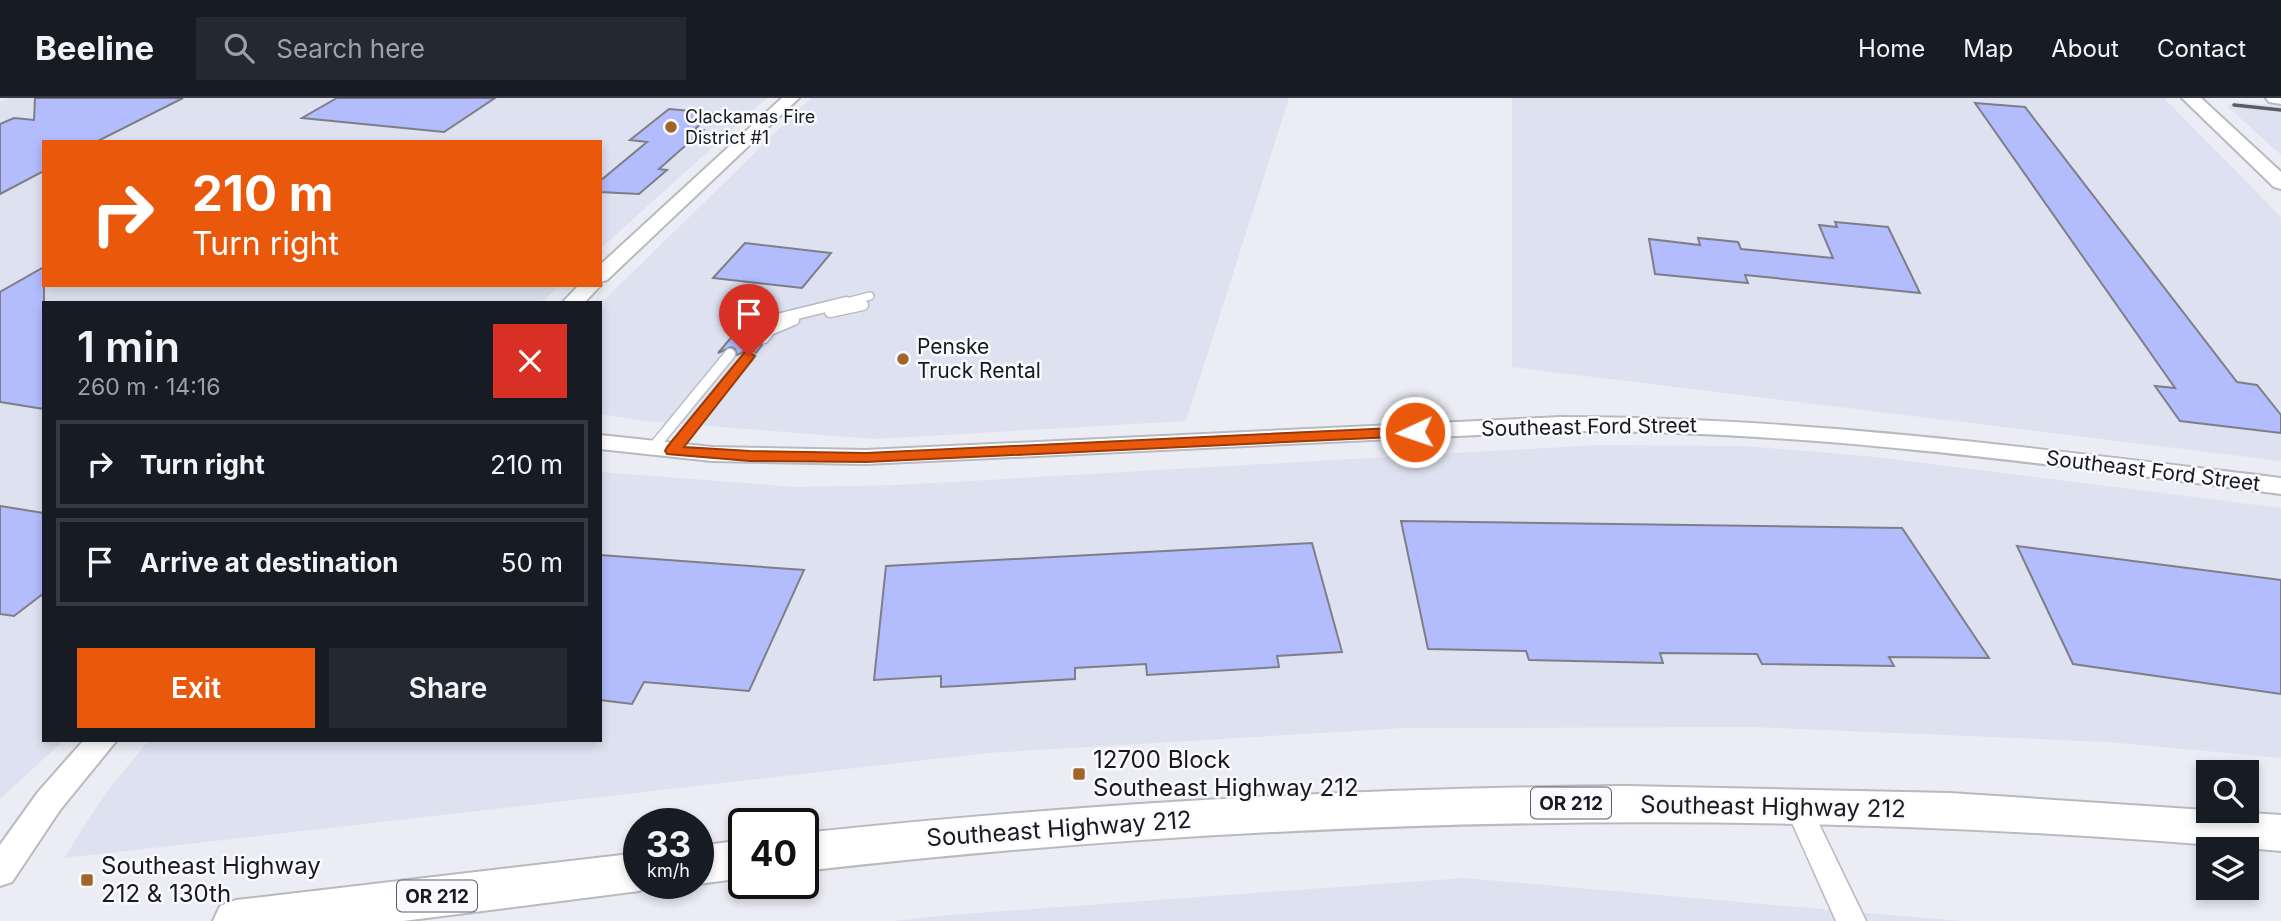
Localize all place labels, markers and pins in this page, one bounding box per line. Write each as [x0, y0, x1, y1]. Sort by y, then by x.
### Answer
place label: Clackamas Fire District #1 [685, 106, 815, 148]
marker: Clackamas Fire District #1 [663, 119, 679, 135]
pin [719, 284, 779, 356]
place label: Penske Truck Rental [917, 334, 1041, 383]
marker: Penske Truck Rental [895, 351, 911, 367]
place label: 12700 Block Southeast Highway 212 [1093, 745, 1359, 802]
marker: 12700 Block Southeast Highway 212 [1071, 766, 1087, 782]
place label: Southeast Highway 212 & 130th [101, 851, 321, 908]
marker: Southeast Highway 212 & 130th [79, 872, 95, 888]

